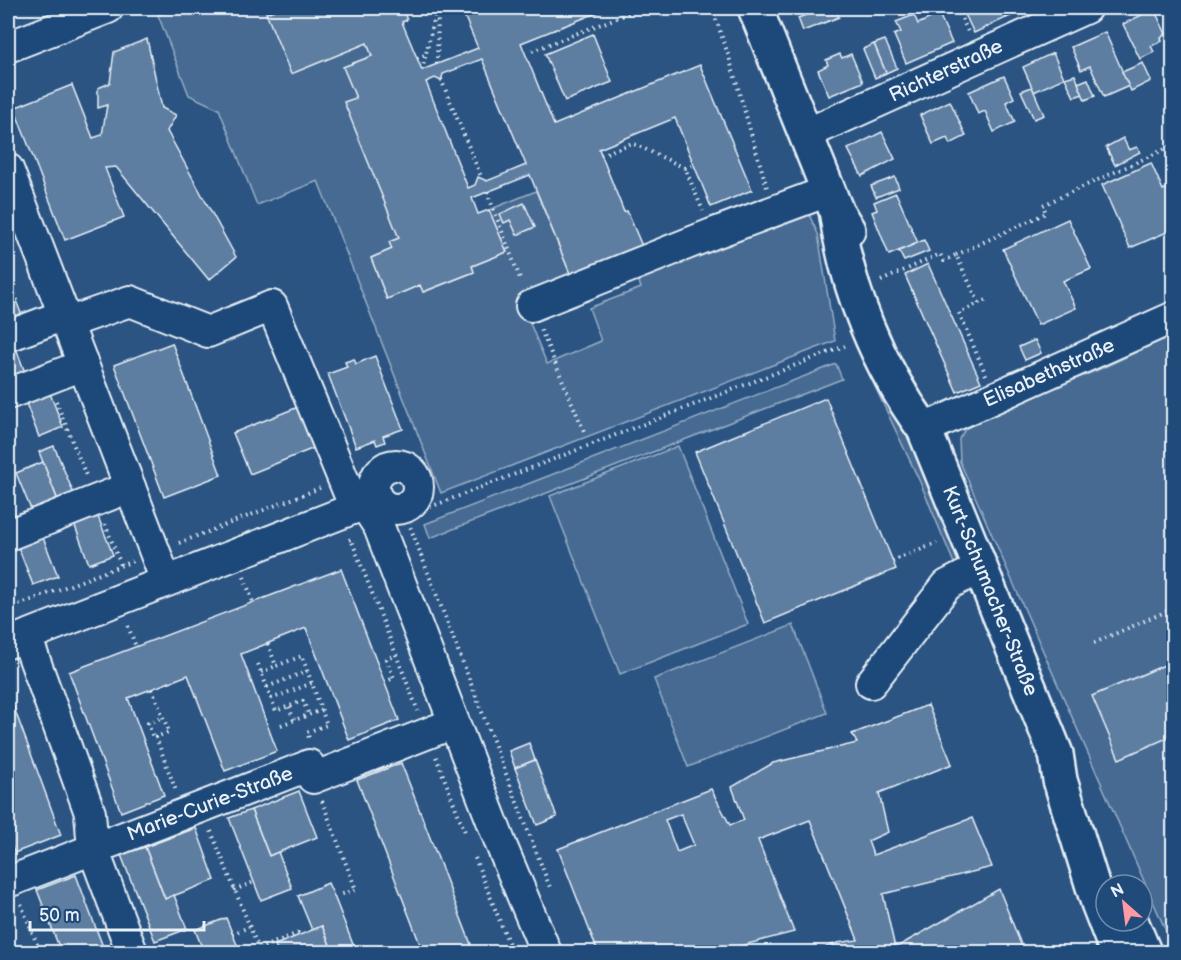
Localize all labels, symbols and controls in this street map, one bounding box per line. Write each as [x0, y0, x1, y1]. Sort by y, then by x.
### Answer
street label: Richterstraße [885, 34, 1007, 108]
street label: Elisabethstraße [980, 333, 1118, 413]
street label: Kurt-Schumacher-Straße [937, 483, 1043, 700]
street label: Marie-Curie-Straße [124, 761, 296, 847]
north arrow [1094, 873, 1154, 933]
text: N [1108, 880, 1127, 902]
scale bar [30, 894, 204, 932]
text: 50 m [39, 905, 80, 926]

